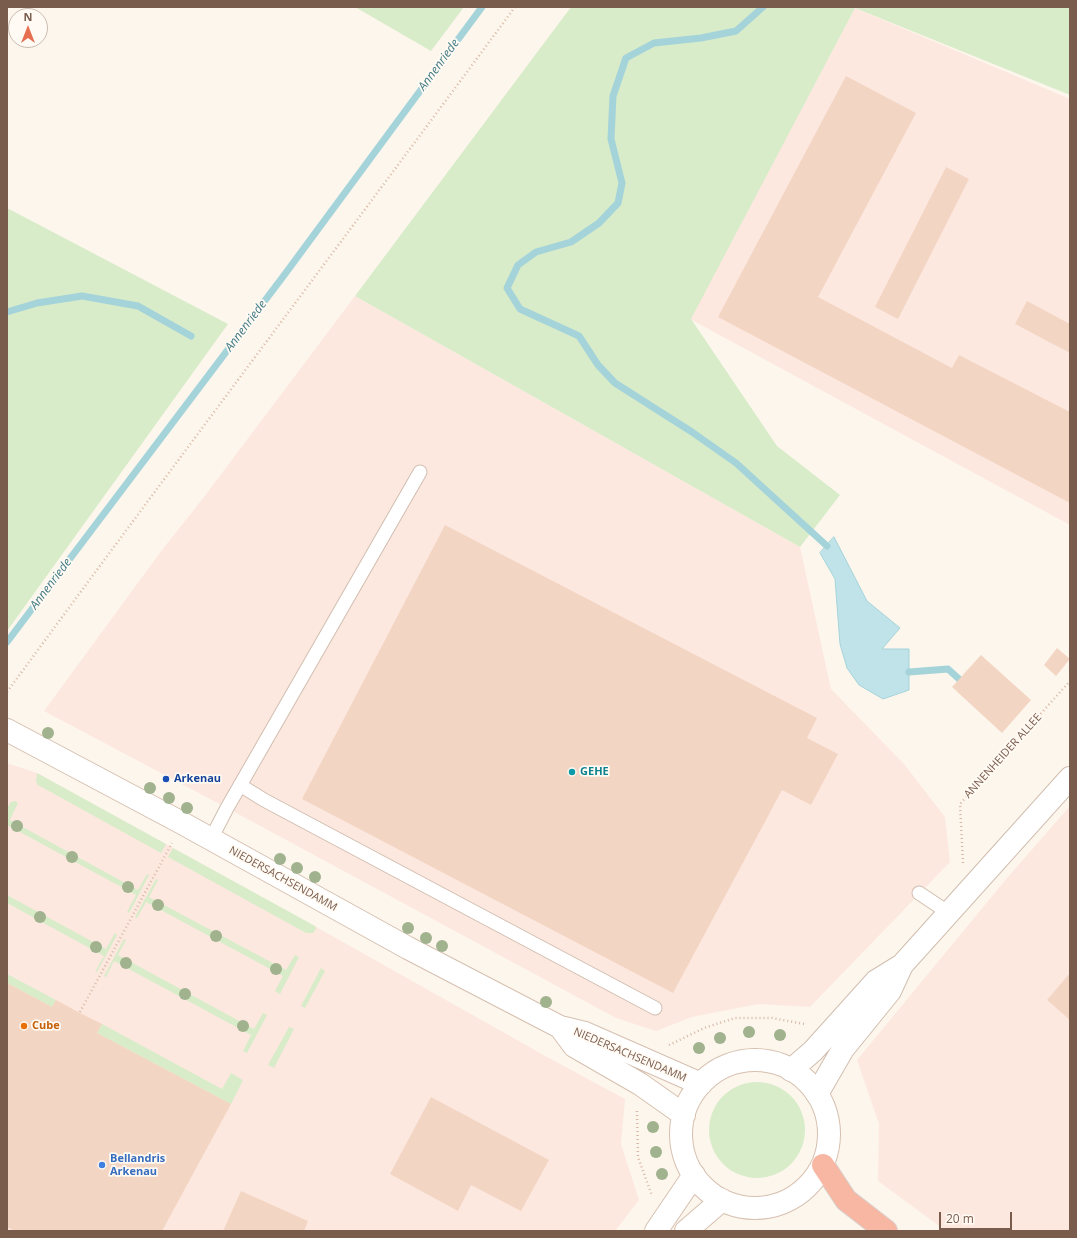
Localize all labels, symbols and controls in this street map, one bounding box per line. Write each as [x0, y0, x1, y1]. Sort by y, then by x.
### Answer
north arrow [8, 8, 48, 48]
text: N [24, 9, 32, 24]
water label: Annenriede [416, 36, 462, 94]
water label: Annenriede [222, 298, 270, 354]
water label: Annenriede [27, 556, 75, 612]
street label: ANNENHEIDER ALLEE [961, 711, 1045, 801]
place label: GEHE [580, 765, 609, 779]
marker: GEHE [567, 767, 577, 777]
place label: Arkenau [174, 772, 221, 786]
marker: Arkenau [161, 774, 171, 784]
street label: NIEDERSACHSENDAMM [227, 844, 339, 914]
place label: Cube [32, 1019, 60, 1033]
marker: Cube [19, 1021, 29, 1031]
street label: NIEDERSACHSENDAMM [571, 1025, 689, 1085]
place label: Bellandris Arkenau [110, 1152, 165, 1178]
marker: Bellandris Arkenau [97, 1160, 107, 1170]
scale bar [941, 1204, 1014, 1230]
text: 20 m [946, 1210, 974, 1227]

